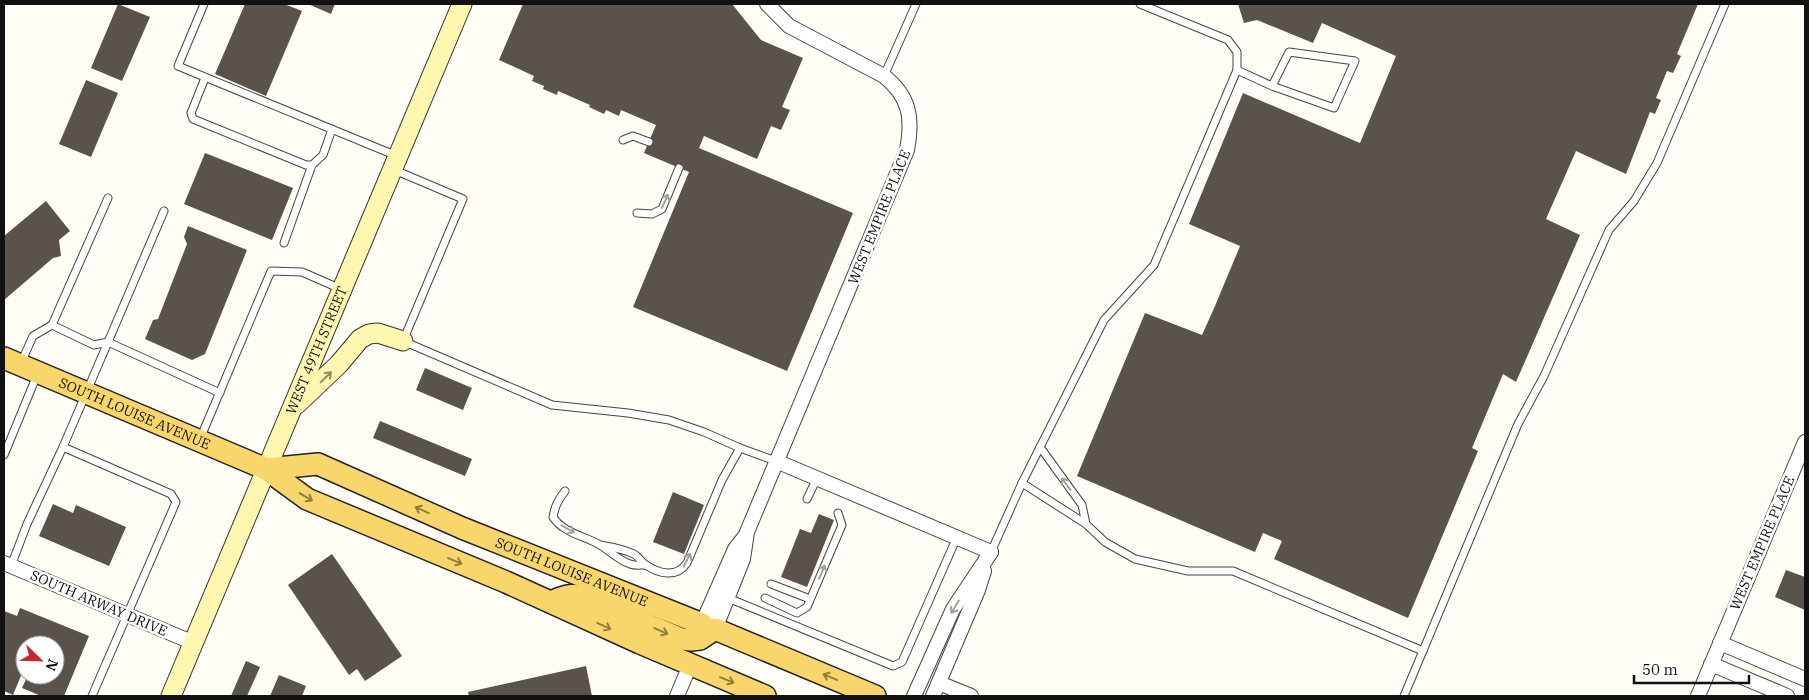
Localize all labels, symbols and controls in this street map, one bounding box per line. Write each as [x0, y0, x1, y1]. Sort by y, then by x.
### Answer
street label: WEST EMPIRE PLACE [844, 147, 914, 287]
one-way arrow [661, 194, 671, 209]
street label: WEST 49TH STREET [282, 284, 351, 417]
one-way arrow [320, 371, 332, 383]
street label: SOUTH LOUISE AVENUE [56, 373, 213, 454]
street label: WEST EMPIRE PLACE [1726, 473, 1798, 613]
one-way arrow [1061, 477, 1071, 491]
one-way arrow [299, 492, 314, 502]
one-way arrow [415, 505, 430, 515]
one-way arrow [560, 524, 575, 534]
street label: SOUTH LOUISE AVENUE [493, 533, 651, 611]
one-way arrow [683, 553, 693, 568]
one-way arrow [447, 556, 462, 566]
one-way arrow [817, 565, 827, 580]
street label: SOUTH ARWAY DRIVE [28, 566, 170, 640]
one-way arrow [949, 600, 959, 614]
one-way arrow [596, 622, 611, 632]
one-way arrow [653, 626, 668, 636]
north arrow [15, 635, 65, 685]
scale bar [1634, 652, 1749, 684]
text: N [42, 656, 62, 674]
text: 50 m [1642, 660, 1678, 679]
one-way arrow [823, 672, 838, 682]
one-way arrow [719, 676, 734, 686]

